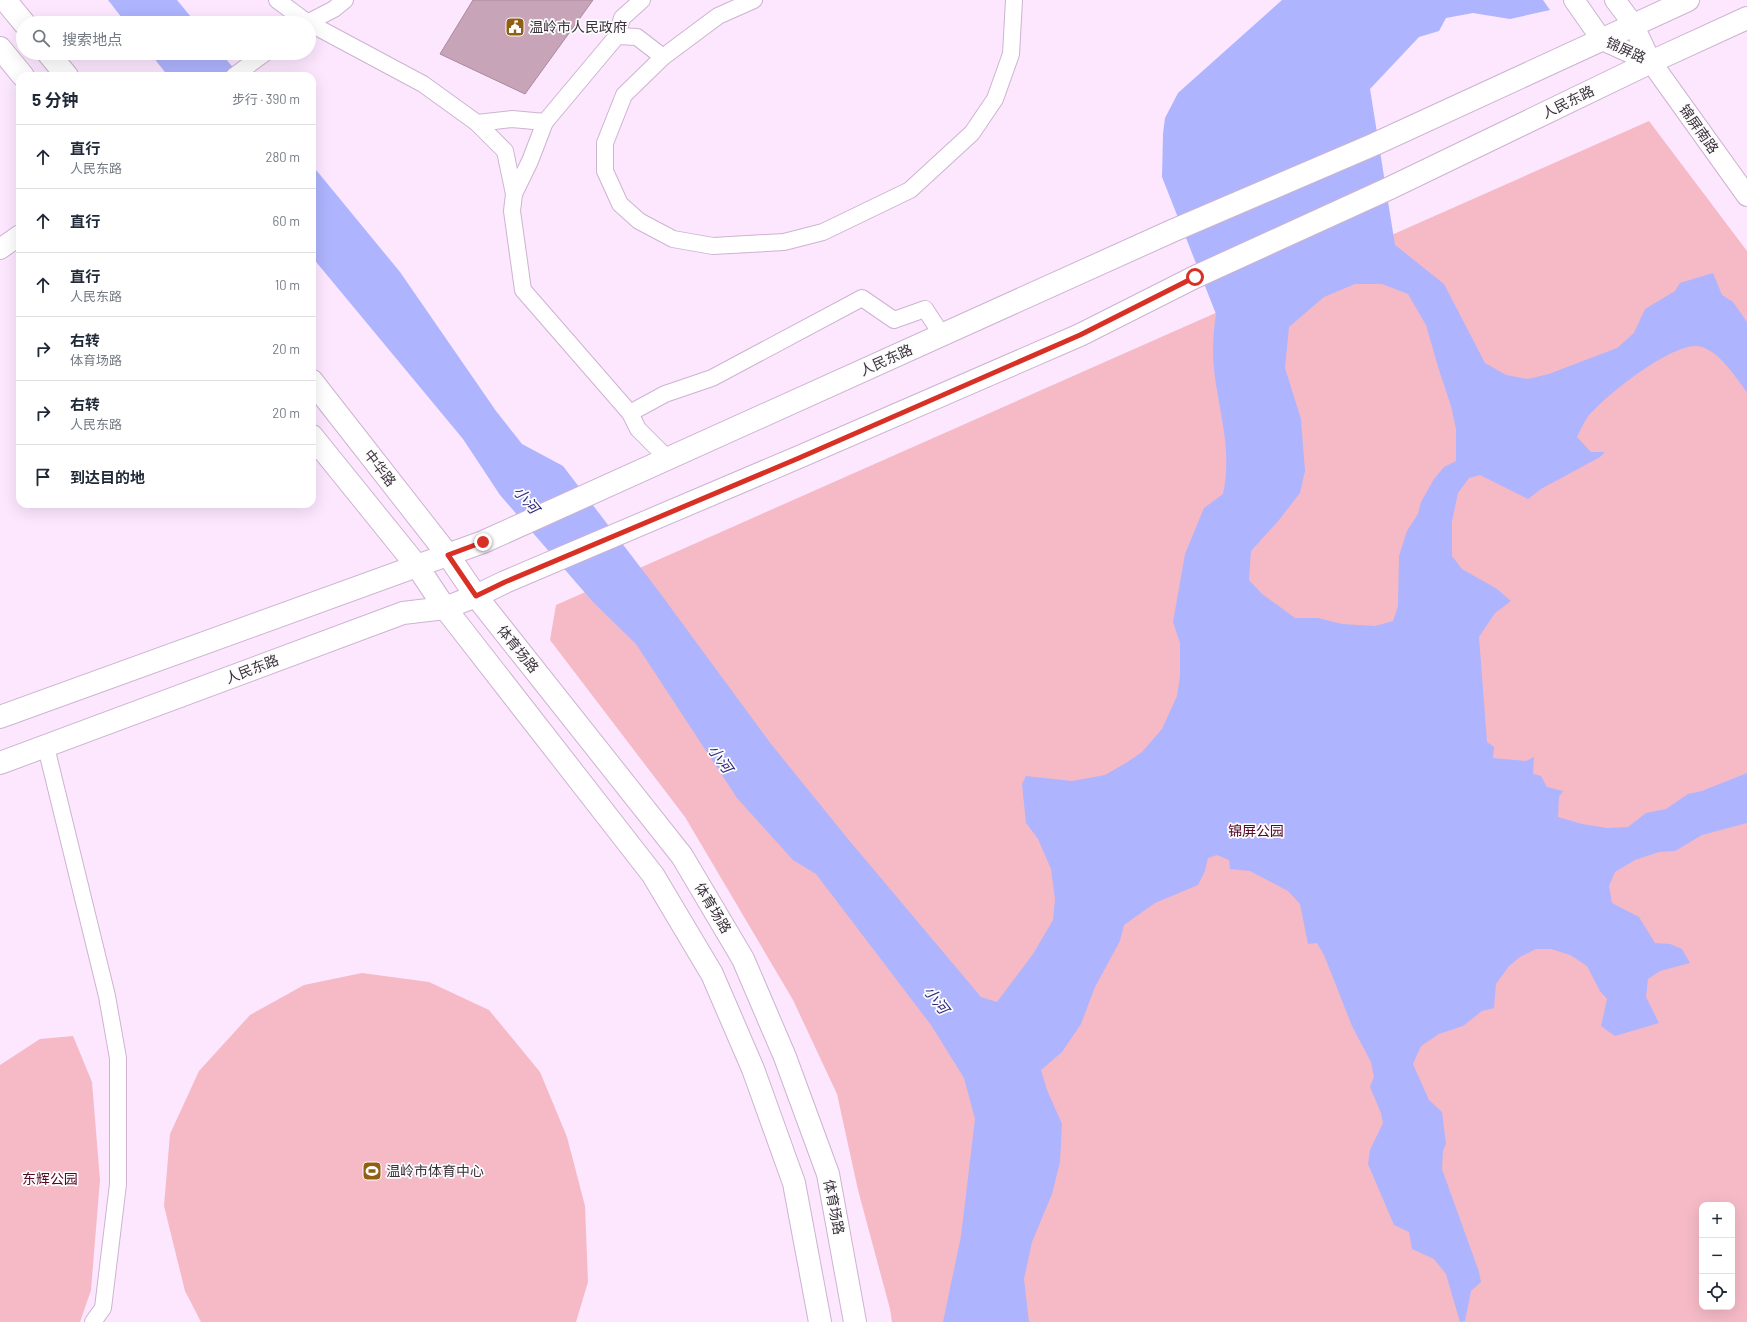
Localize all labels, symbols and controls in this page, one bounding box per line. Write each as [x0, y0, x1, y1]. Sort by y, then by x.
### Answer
search box [16, 16, 316, 60]
public building icon: 温岭市人民政府 [504, 16, 526, 38]
place label: 温岭市人民政府 [529, 18, 627, 35]
icon: search [30, 27, 52, 49]
text: 搜索地点 [62, 30, 122, 48]
street label: 锦屏路 [1604, 33, 1649, 66]
street label: 人民东路 [1539, 82, 1597, 121]
text: 5 分钟 [32, 89, 79, 109]
text: 步行 · 390 m [232, 91, 300, 107]
street label: 锦屏南路 [1676, 101, 1722, 157]
text: 直行 [70, 139, 100, 157]
icon: ahead [32, 146, 54, 168]
text: 280 m [266, 149, 300, 165]
text: 人民东路 [70, 160, 122, 176]
icon: ahead [32, 210, 54, 232]
text: 直行 [70, 212, 100, 230]
text: 60 m [273, 213, 300, 229]
text: 直行 [70, 267, 100, 285]
route start [1186, 268, 1204, 286]
icon: ahead [32, 274, 54, 296]
text: 10 m [275, 277, 300, 293]
text: 人民东路 [70, 288, 122, 304]
text: 右转 [70, 331, 100, 349]
icon: right [32, 338, 54, 360]
street label: 人民东路 [857, 340, 915, 379]
text: 20 m [272, 341, 300, 357]
text: 体育场路 [70, 352, 122, 368]
text: 右转 [70, 395, 100, 413]
icon: right [32, 402, 54, 424]
text: 20 m [272, 405, 300, 421]
text: 人民东路 [70, 416, 122, 432]
street label: 中华路 [361, 446, 400, 489]
icon: arrive [32, 466, 54, 488]
text: 到达目的地 [70, 468, 145, 486]
water label: 小河 [510, 482, 545, 519]
route end [474, 533, 492, 551]
street label: 体育场路 [494, 622, 543, 676]
street label: 人民东路 [223, 651, 281, 687]
water label: 小河 [705, 741, 739, 778]
park label: 锦屏公园 [1228, 822, 1284, 839]
street label: 体育场路 [692, 879, 735, 936]
water label: 小河 [921, 982, 955, 1019]
sports icon: 温岭市体育中心 [361, 1160, 383, 1182]
place label: 温岭市体育中心 [386, 1162, 484, 1179]
park label: 东辉公园 [22, 1170, 78, 1187]
street label: 体育场路 [821, 1178, 848, 1236]
map controls [1699, 1202, 1735, 1310]
button: + [1699, 1202, 1735, 1238]
button: − [1699, 1238, 1735, 1274]
button: locate [1699, 1274, 1735, 1310]

